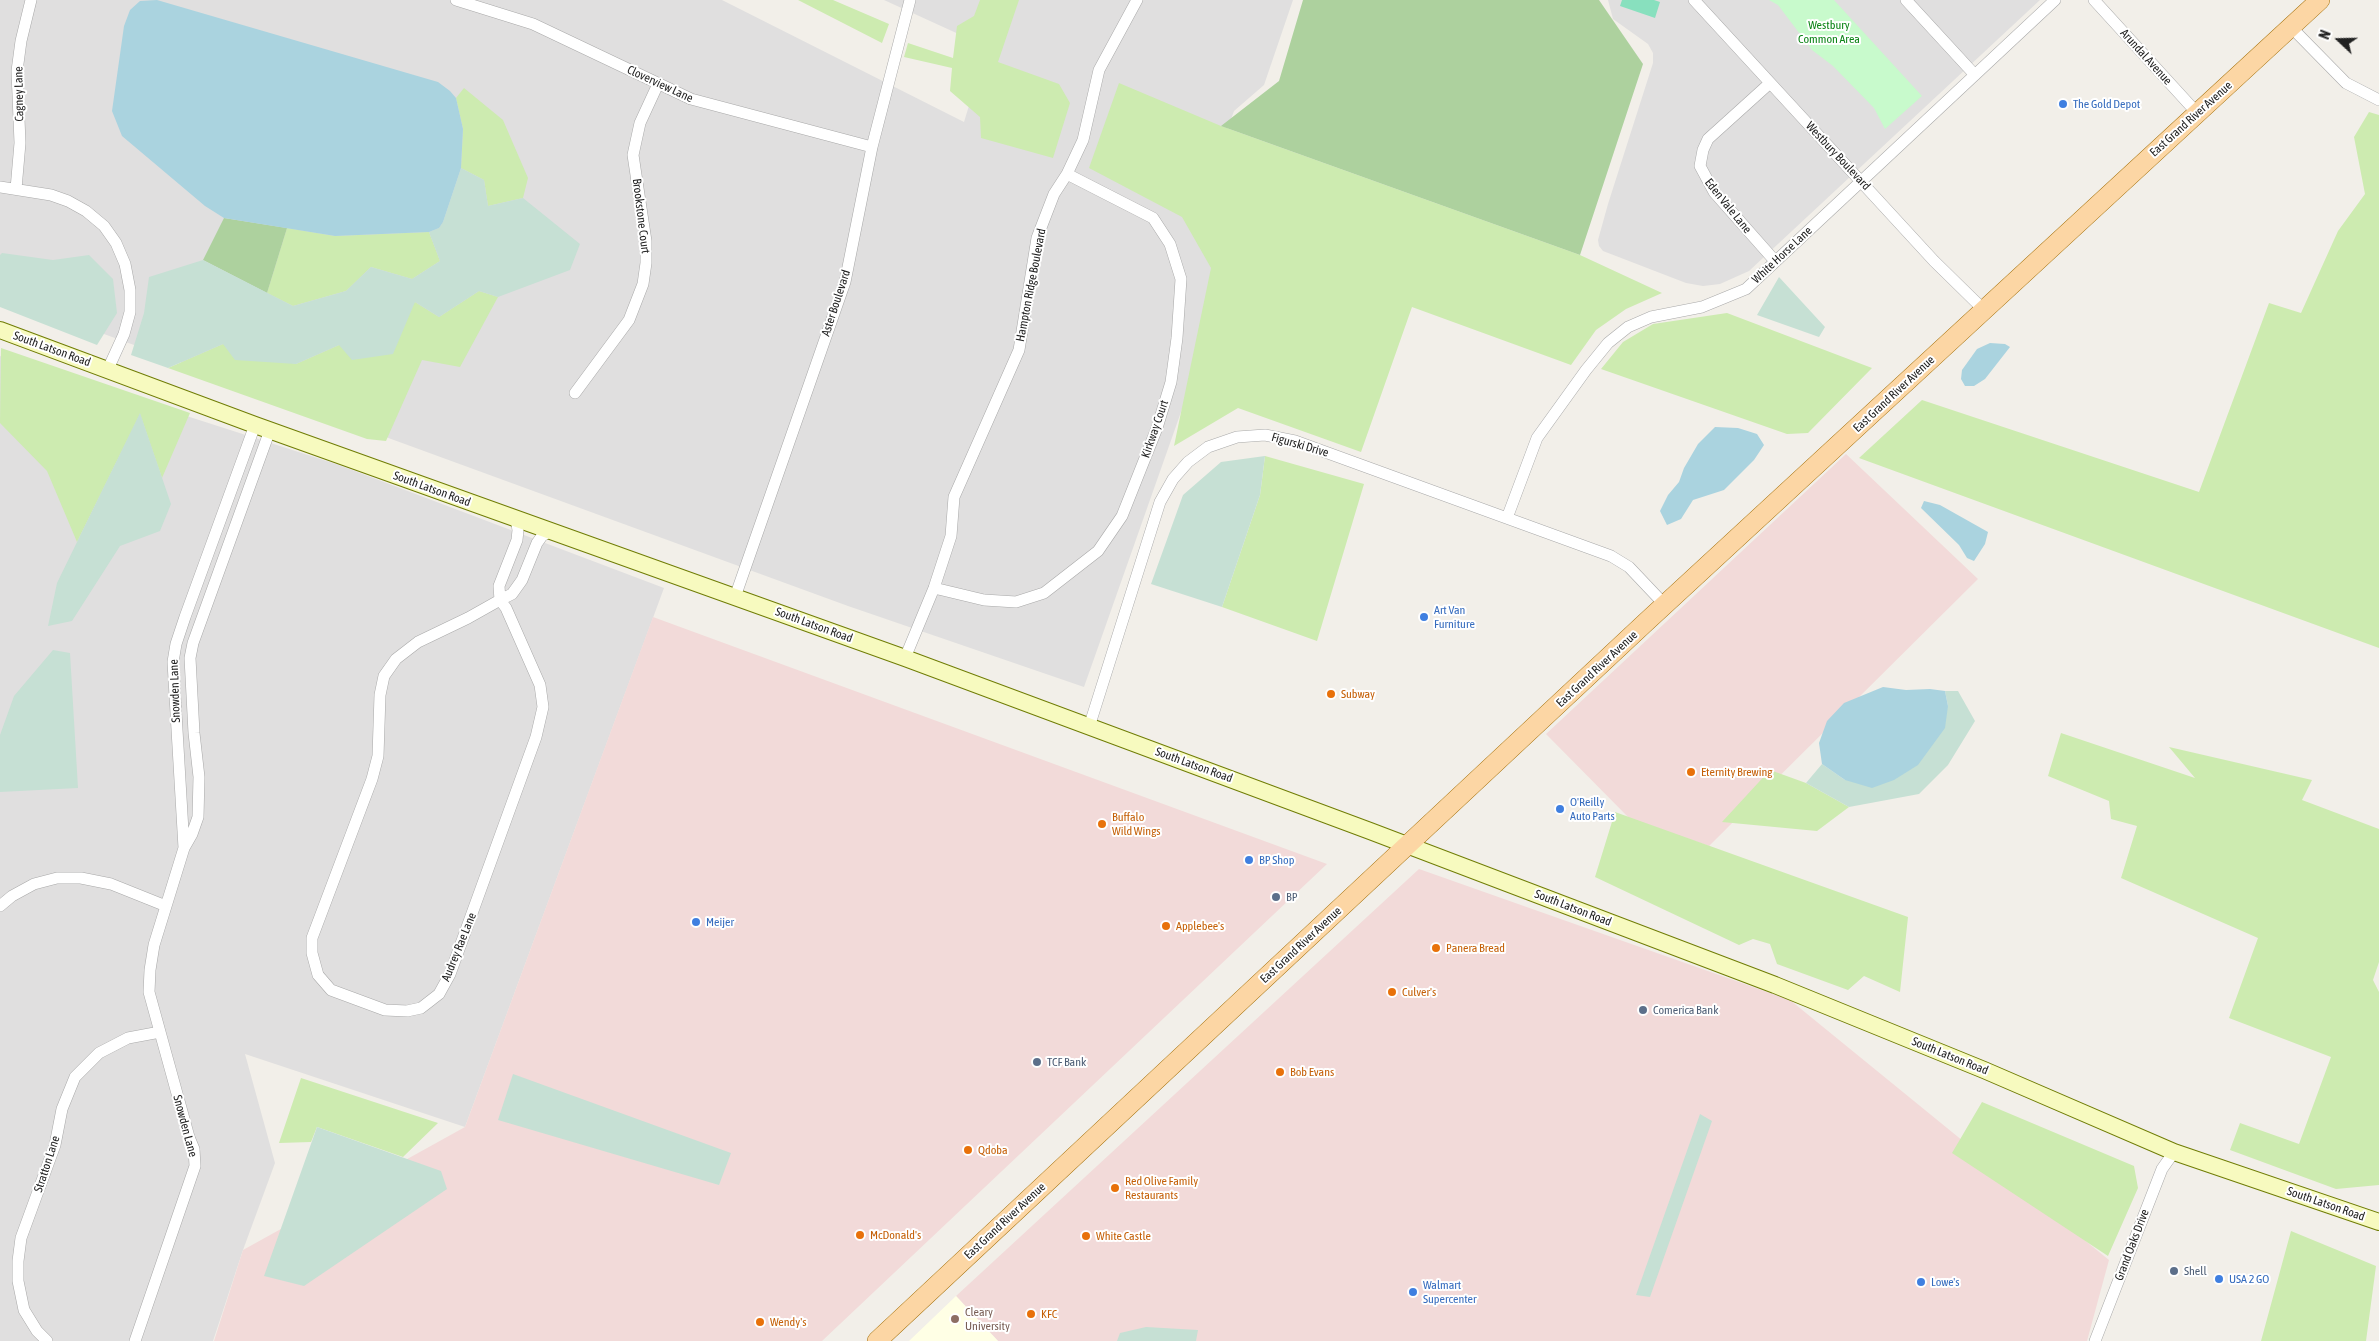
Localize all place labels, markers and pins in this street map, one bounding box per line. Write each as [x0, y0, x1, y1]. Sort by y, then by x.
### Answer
place label: The Gold Depot [2073, 97, 2140, 111]
marker: The Gold Depot [2057, 98, 2069, 110]
place label: Art Van Furniture [1434, 603, 1475, 631]
marker: Art Van Furniture [1418, 611, 1430, 623]
place label: Subway [1341, 687, 1375, 701]
marker: Subway [1325, 688, 1337, 700]
place label: Eternity Brewing [1701, 765, 1773, 779]
marker: Eternity Brewing [1685, 766, 1697, 778]
place label: O'Reilly Auto Parts [1570, 795, 1615, 823]
marker: O'Reilly Auto Parts [1554, 803, 1566, 815]
place label: Buffalo Wild Wings [1112, 810, 1161, 838]
marker: Buffalo Wild Wings [1096, 818, 1108, 830]
place label: BP Shop [1259, 853, 1294, 867]
marker: BP Shop [1243, 854, 1255, 866]
place label: BP [1286, 890, 1298, 904]
marker: BP [1270, 891, 1282, 903]
place label: Meijer [706, 915, 734, 929]
marker: Meijer [690, 916, 702, 928]
place label: Applebee's [1176, 919, 1224, 933]
marker: Applebee's [1160, 920, 1172, 932]
place label: Panera Bread [1446, 941, 1505, 955]
marker: Panera Bread [1430, 942, 1442, 954]
place label: Culver's [1402, 985, 1436, 999]
marker: Culver's [1386, 986, 1398, 998]
place label: Comerica Bank [1653, 1003, 1718, 1017]
marker: Comerica Bank [1637, 1004, 1649, 1016]
place label: TCF Bank [1047, 1055, 1086, 1069]
marker: TCF Bank [1031, 1056, 1043, 1068]
place label: Bob Evans [1290, 1065, 1334, 1079]
marker: Bob Evans [1274, 1066, 1286, 1078]
place label: Qdoba [978, 1143, 1008, 1157]
marker: Qdoba [962, 1144, 974, 1156]
place label: Red Olive Family Restaurants [1125, 1174, 1198, 1202]
marker: Red Olive Family Restaurants [1109, 1182, 1121, 1194]
place label: McDonald's [870, 1228, 921, 1242]
marker: McDonald's [854, 1229, 866, 1241]
place label: White Castle [1096, 1229, 1151, 1243]
marker: White Castle [1080, 1230, 1092, 1242]
place label: Shell [2184, 1264, 2207, 1278]
marker: Shell [2168, 1265, 2180, 1277]
place label: USA 2 GO [2229, 1272, 2269, 1286]
marker: USA 2 GO [2213, 1273, 2225, 1285]
place label: Lowe's [1931, 1275, 1959, 1289]
marker: Lowe's [1915, 1276, 1927, 1288]
place label: Walmart Supercenter [1423, 1278, 1477, 1306]
marker: Walmart Supercenter [1407, 1286, 1419, 1298]
place label: Cleary University [965, 1305, 1010, 1333]
place label: KFC [1041, 1307, 1057, 1321]
marker: KFC [1025, 1308, 1037, 1320]
marker: Cleary University [949, 1313, 961, 1325]
place label: Wendy's [770, 1315, 806, 1329]
marker: Wendy's [754, 1316, 766, 1328]

